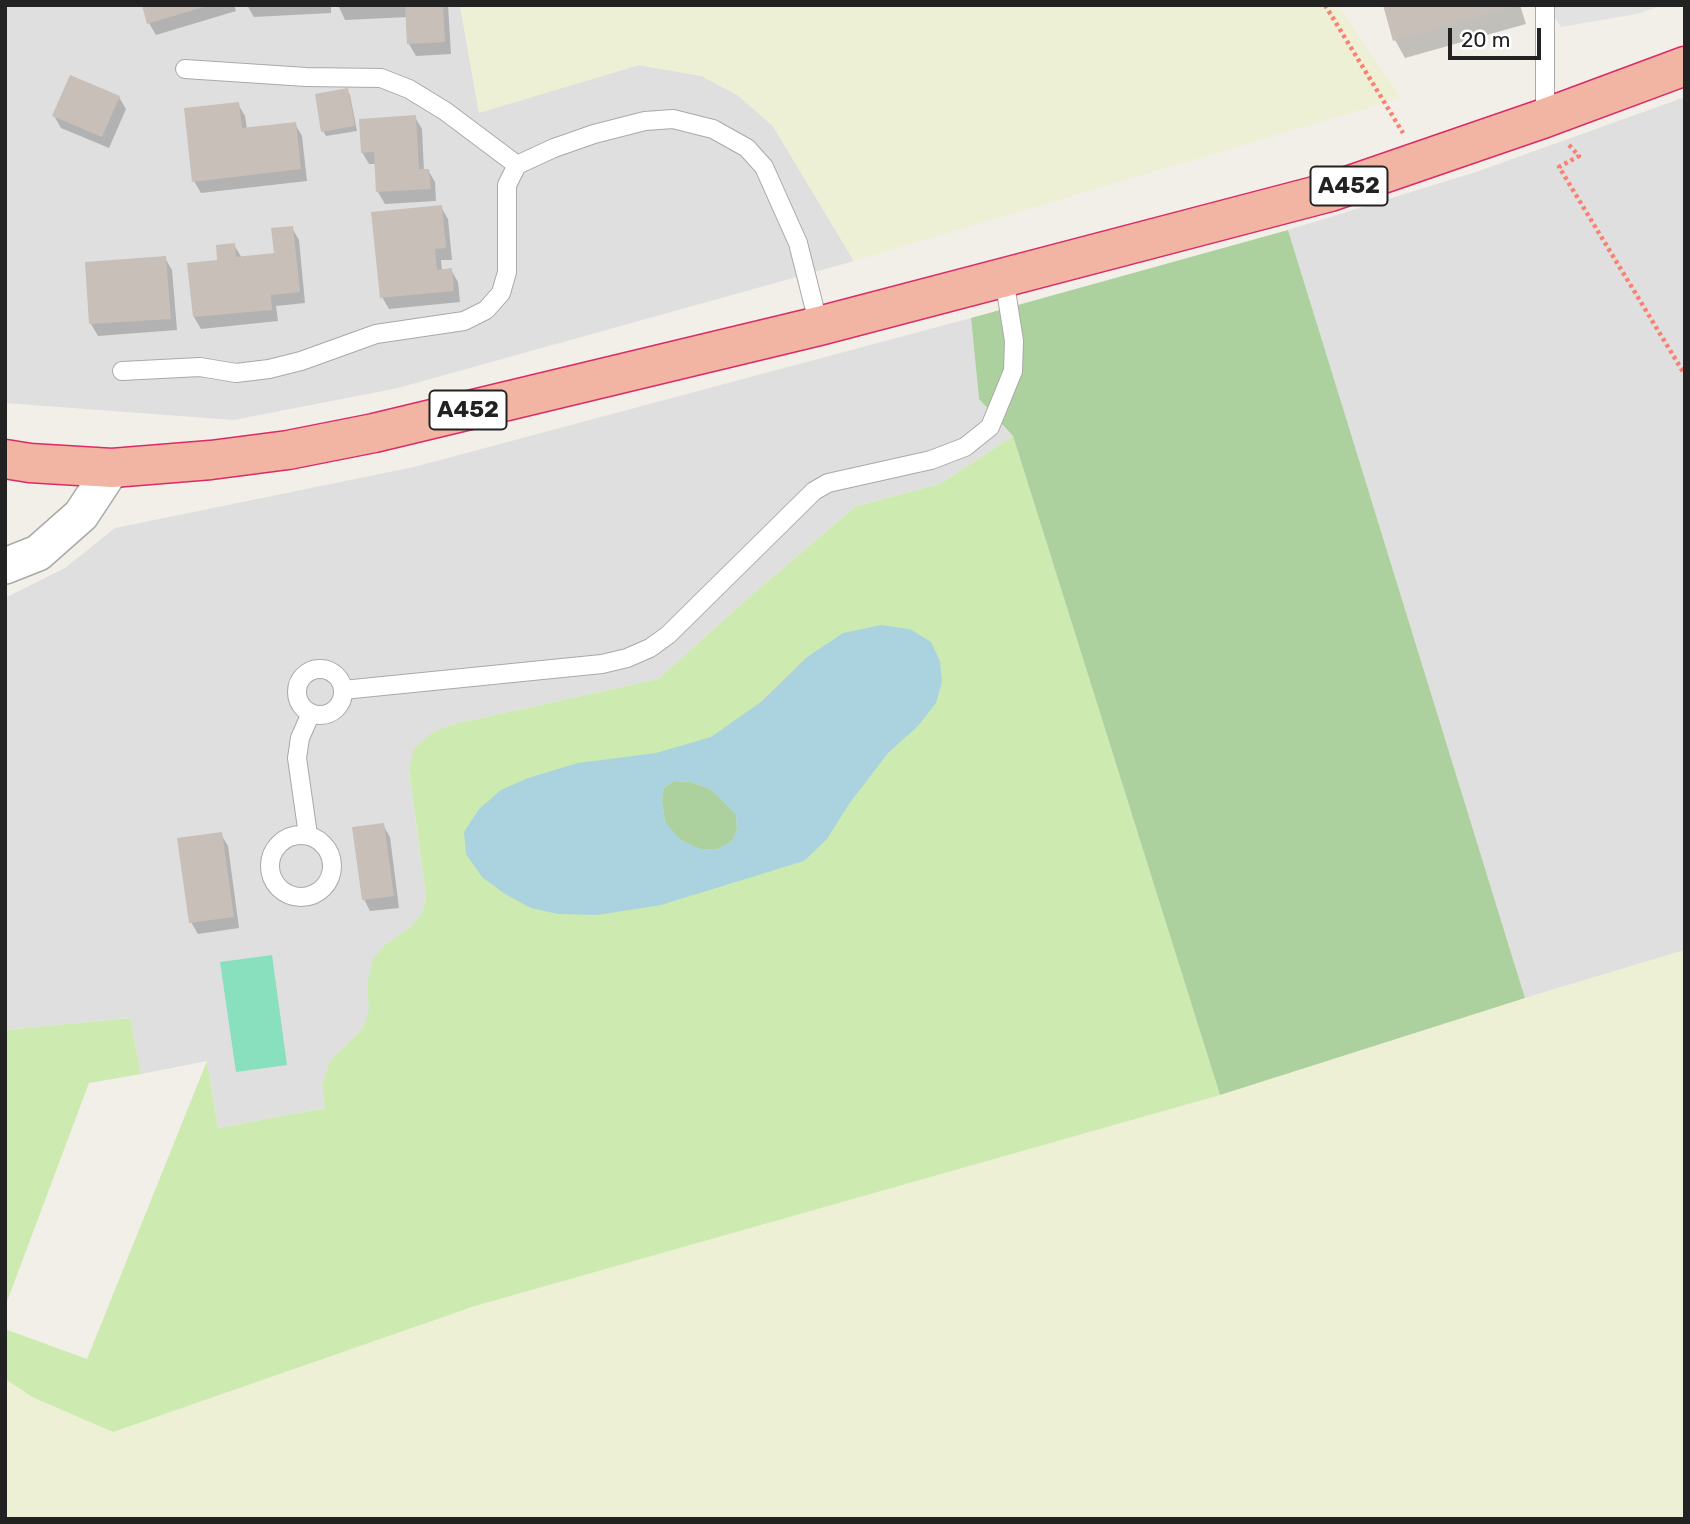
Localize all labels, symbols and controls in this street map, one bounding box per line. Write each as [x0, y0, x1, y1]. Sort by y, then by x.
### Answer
scale bar [1452, 14, 1545, 58]
text: 20 m [1461, 27, 1510, 52]
road number: A452 [1310, 167, 1388, 206]
road number: A452 [430, 390, 506, 430]

